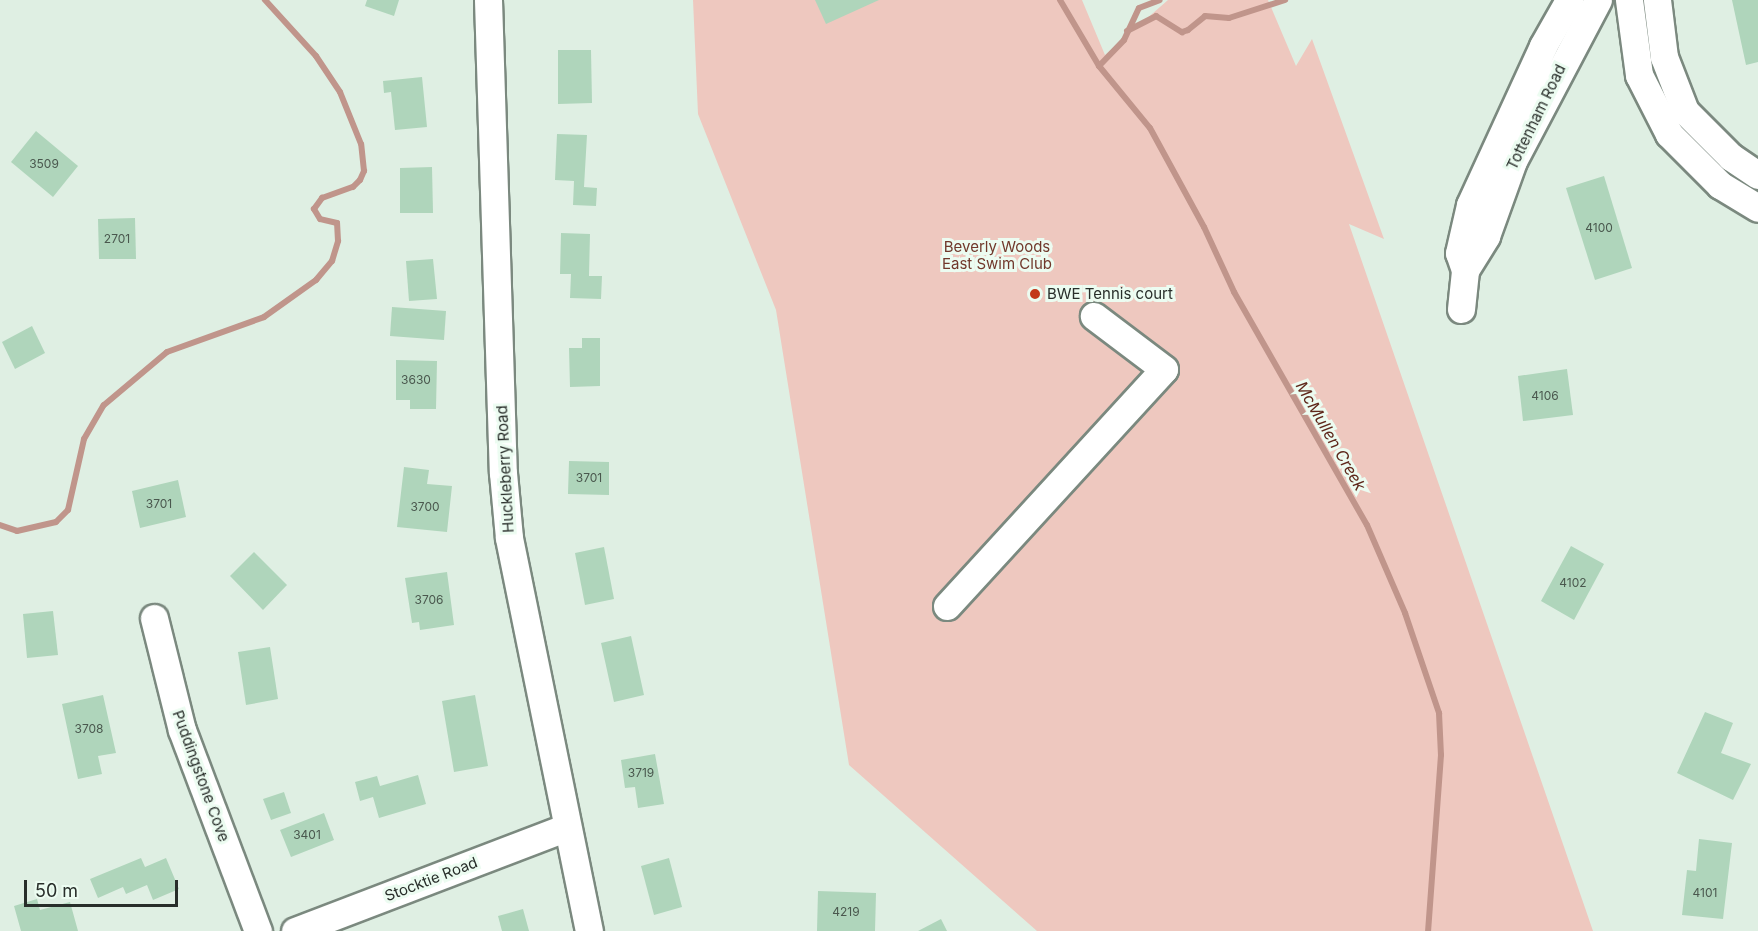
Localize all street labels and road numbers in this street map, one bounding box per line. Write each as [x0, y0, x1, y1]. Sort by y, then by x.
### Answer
street label: Tottenham Road [1503, 61, 1569, 173]
street label: Huckleberry Road [493, 405, 517, 533]
street label: Puddingstone Cove [169, 708, 233, 844]
street label: Stocktie Road [382, 853, 480, 905]

